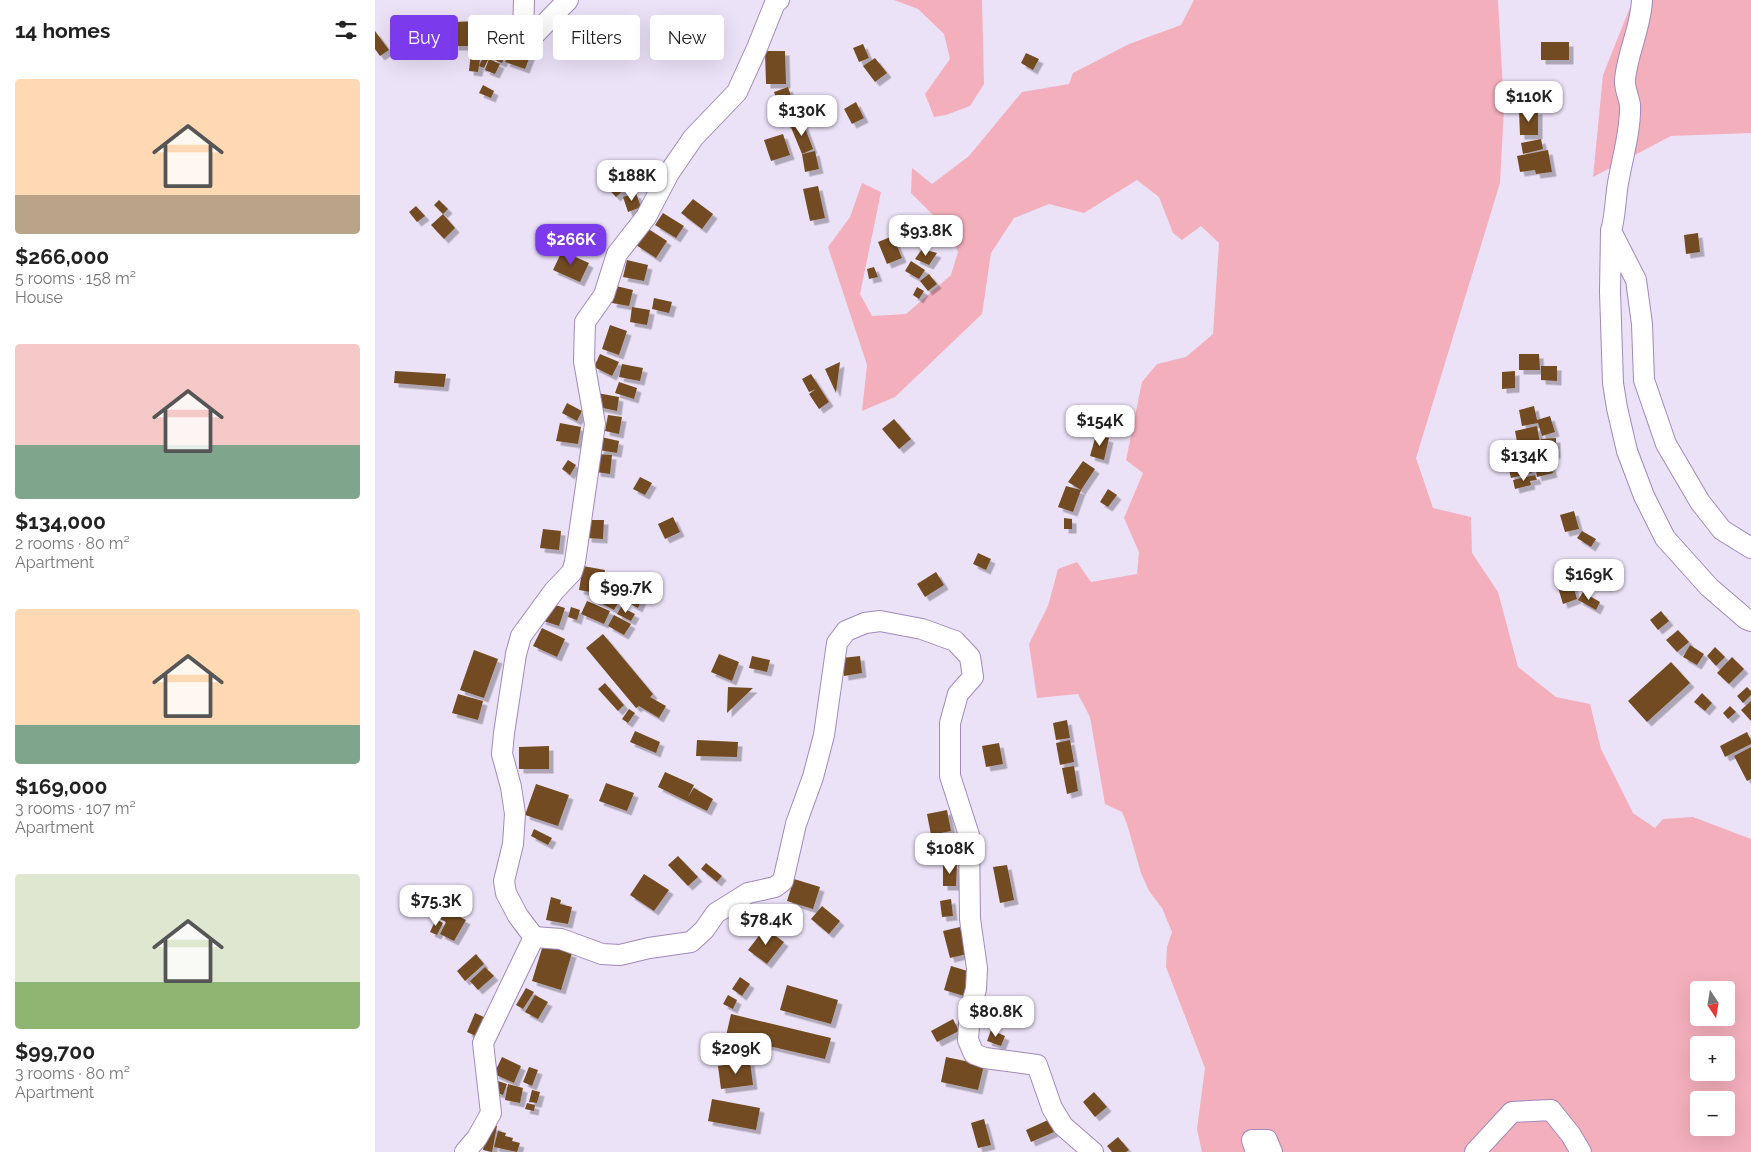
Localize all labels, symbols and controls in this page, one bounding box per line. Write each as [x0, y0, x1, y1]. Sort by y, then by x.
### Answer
chip: Buy [390, 15, 458, 60]
chip: Rent [468, 15, 543, 60]
chip: Filters [553, 15, 640, 60]
chip: New [650, 15, 724, 60]
icon: filters [332, 16, 360, 44]
text: 14 homes [15, 18, 110, 43]
pin: $110K [1494, 80, 1564, 123]
text: $110K [1506, 87, 1552, 106]
pin: $130K [767, 94, 837, 137]
text: $130K [778, 101, 826, 120]
icon: home [143, 111, 233, 201]
pin: $188K [597, 160, 667, 202]
text: $188K [608, 166, 656, 185]
pin: $93.8K [885, 214, 967, 257]
text: $93.8K [900, 221, 952, 240]
pin: $266K [536, 224, 606, 266]
text: $266K [546, 230, 596, 249]
text: $266,000 [15, 244, 109, 269]
text: 5 rooms · 158 m² [15, 269, 136, 288]
text: House [15, 288, 63, 307]
icon: home [143, 376, 233, 466]
pin: $154K [1065, 404, 1135, 447]
text: $154K [1077, 411, 1123, 430]
pin: $134K [1489, 440, 1559, 482]
text: $134K [1501, 446, 1547, 465]
text: $134,000 [15, 509, 106, 534]
text: 2 rooms · 80 m² [15, 534, 130, 553]
text: Apartment [15, 553, 94, 572]
pin: $169K [1554, 558, 1624, 601]
text: $169K [1565, 565, 1613, 584]
pin: $99.7K [585, 572, 667, 614]
text: $99.7K [600, 578, 652, 597]
icon: home [143, 641, 233, 731]
text: $169,000 [15, 774, 107, 799]
text: 3 rooms · 107 m² [15, 799, 136, 818]
text: Apartment [15, 818, 94, 837]
pin: $108K [915, 832, 985, 875]
text: $108K [926, 839, 974, 858]
pin: $75.3K [395, 884, 477, 927]
text: $75.3K [411, 891, 462, 910]
pin: $78.4K [725, 904, 807, 946]
icon: home [143, 906, 233, 996]
text: $78.4K [740, 910, 792, 929]
north arrow [1690, 981, 1735, 1026]
map controls [1690, 981, 1735, 1136]
pin: $80.8K [955, 996, 1037, 1038]
text: $80.8K [969, 1002, 1023, 1021]
pin: $209K [701, 1032, 771, 1075]
button: + [1690, 1036, 1735, 1081]
text: $99,700 [15, 1039, 95, 1064]
text: $209K [711, 1039, 761, 1058]
text: 3 rooms · 80 m² [15, 1064, 130, 1083]
text: Apartment [15, 1083, 94, 1102]
button: − [1690, 1091, 1735, 1136]

